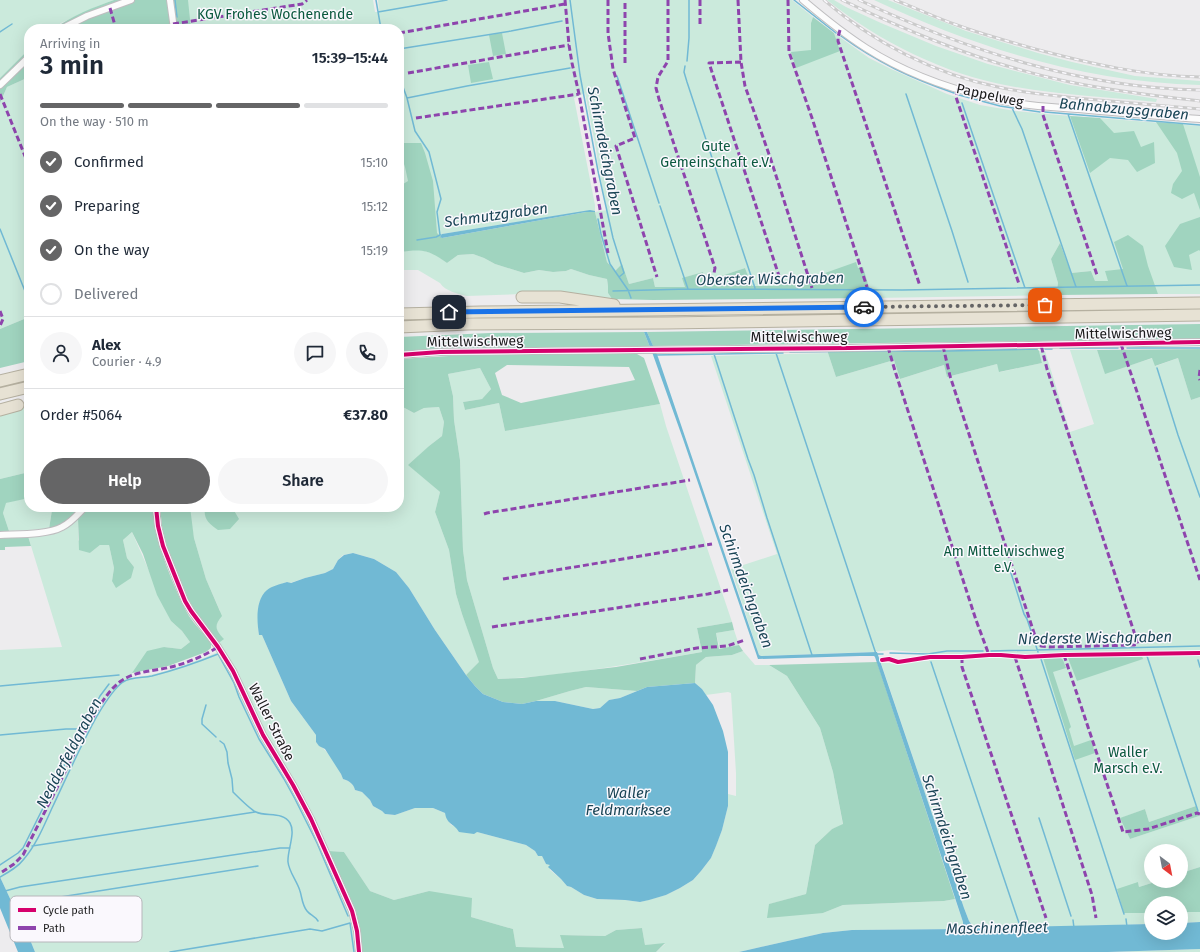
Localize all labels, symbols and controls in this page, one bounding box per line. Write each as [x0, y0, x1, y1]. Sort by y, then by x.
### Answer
park label: KGV Frohes Wochenende [197, 6, 353, 23]
text: Arriving in [40, 36, 100, 51]
text: 15:39–15:44 [312, 49, 388, 67]
text: 3 min [40, 50, 104, 81]
street label: Pappelweg [955, 80, 1026, 111]
water label: Schirmdeichgraben [584, 84, 626, 217]
water label: Bahnabzugsgraben [1058, 94, 1190, 124]
text: On the way · 510 m [40, 114, 149, 129]
park label: Gute Gemeinschaft e.V. [660, 138, 772, 171]
icon: check [40, 151, 62, 173]
text: Confirmed [74, 153, 144, 171]
text: 15:10 [360, 155, 388, 170]
icon: check [40, 195, 62, 217]
text: Preparing [74, 197, 139, 215]
text: 15:12 [361, 199, 388, 214]
water label: Schmutzgraben [442, 199, 549, 231]
icon: check [40, 239, 62, 261]
text: On the way [74, 241, 149, 259]
text: 15:19 [361, 243, 388, 258]
water label: Oberster Wischgraben [696, 269, 844, 289]
text: Delivered [74, 285, 138, 303]
courier [844, 287, 884, 327]
pin [1028, 288, 1062, 322]
icon: bag [1034, 294, 1056, 316]
pin [432, 295, 466, 329]
icon: car [853, 296, 875, 318]
icon: home [438, 301, 460, 323]
street label: Mittelwischweg [1074, 324, 1172, 343]
street label: Mittelwischweg [751, 329, 848, 346]
button: person [40, 332, 82, 374]
button: chat [294, 332, 336, 374]
button: phone [346, 332, 388, 374]
street label: Mittelwischweg [426, 332, 524, 351]
text: Alex [92, 336, 121, 354]
text: Courier · 4.9 [92, 354, 162, 369]
text: Order #5064 [40, 406, 122, 424]
text: €37.80 [343, 406, 388, 424]
button: Help [40, 458, 210, 504]
button: Share [218, 458, 388, 504]
water label: Schirmdeichgraben [715, 521, 777, 650]
park label: Am Mittelwischweg e.V. [944, 543, 1065, 576]
water label: Niederste Wischgraben [1018, 628, 1172, 648]
street label: Waller Straße [245, 681, 298, 764]
water label: Nedderfeldgraben [32, 695, 106, 811]
park label: Waller Marsch e.V. [1093, 744, 1163, 777]
water label: Schirmdeichgraben [918, 771, 976, 902]
water label: Waller Feldmarksee [585, 784, 671, 819]
north arrow [1144, 844, 1188, 888]
map controls [1144, 844, 1188, 940]
legend [10, 896, 142, 942]
button: layers [1144, 896, 1188, 940]
text: Cycle path [43, 904, 94, 917]
water label: Maschinenfleet [946, 918, 1049, 938]
text: Path [43, 922, 65, 935]

